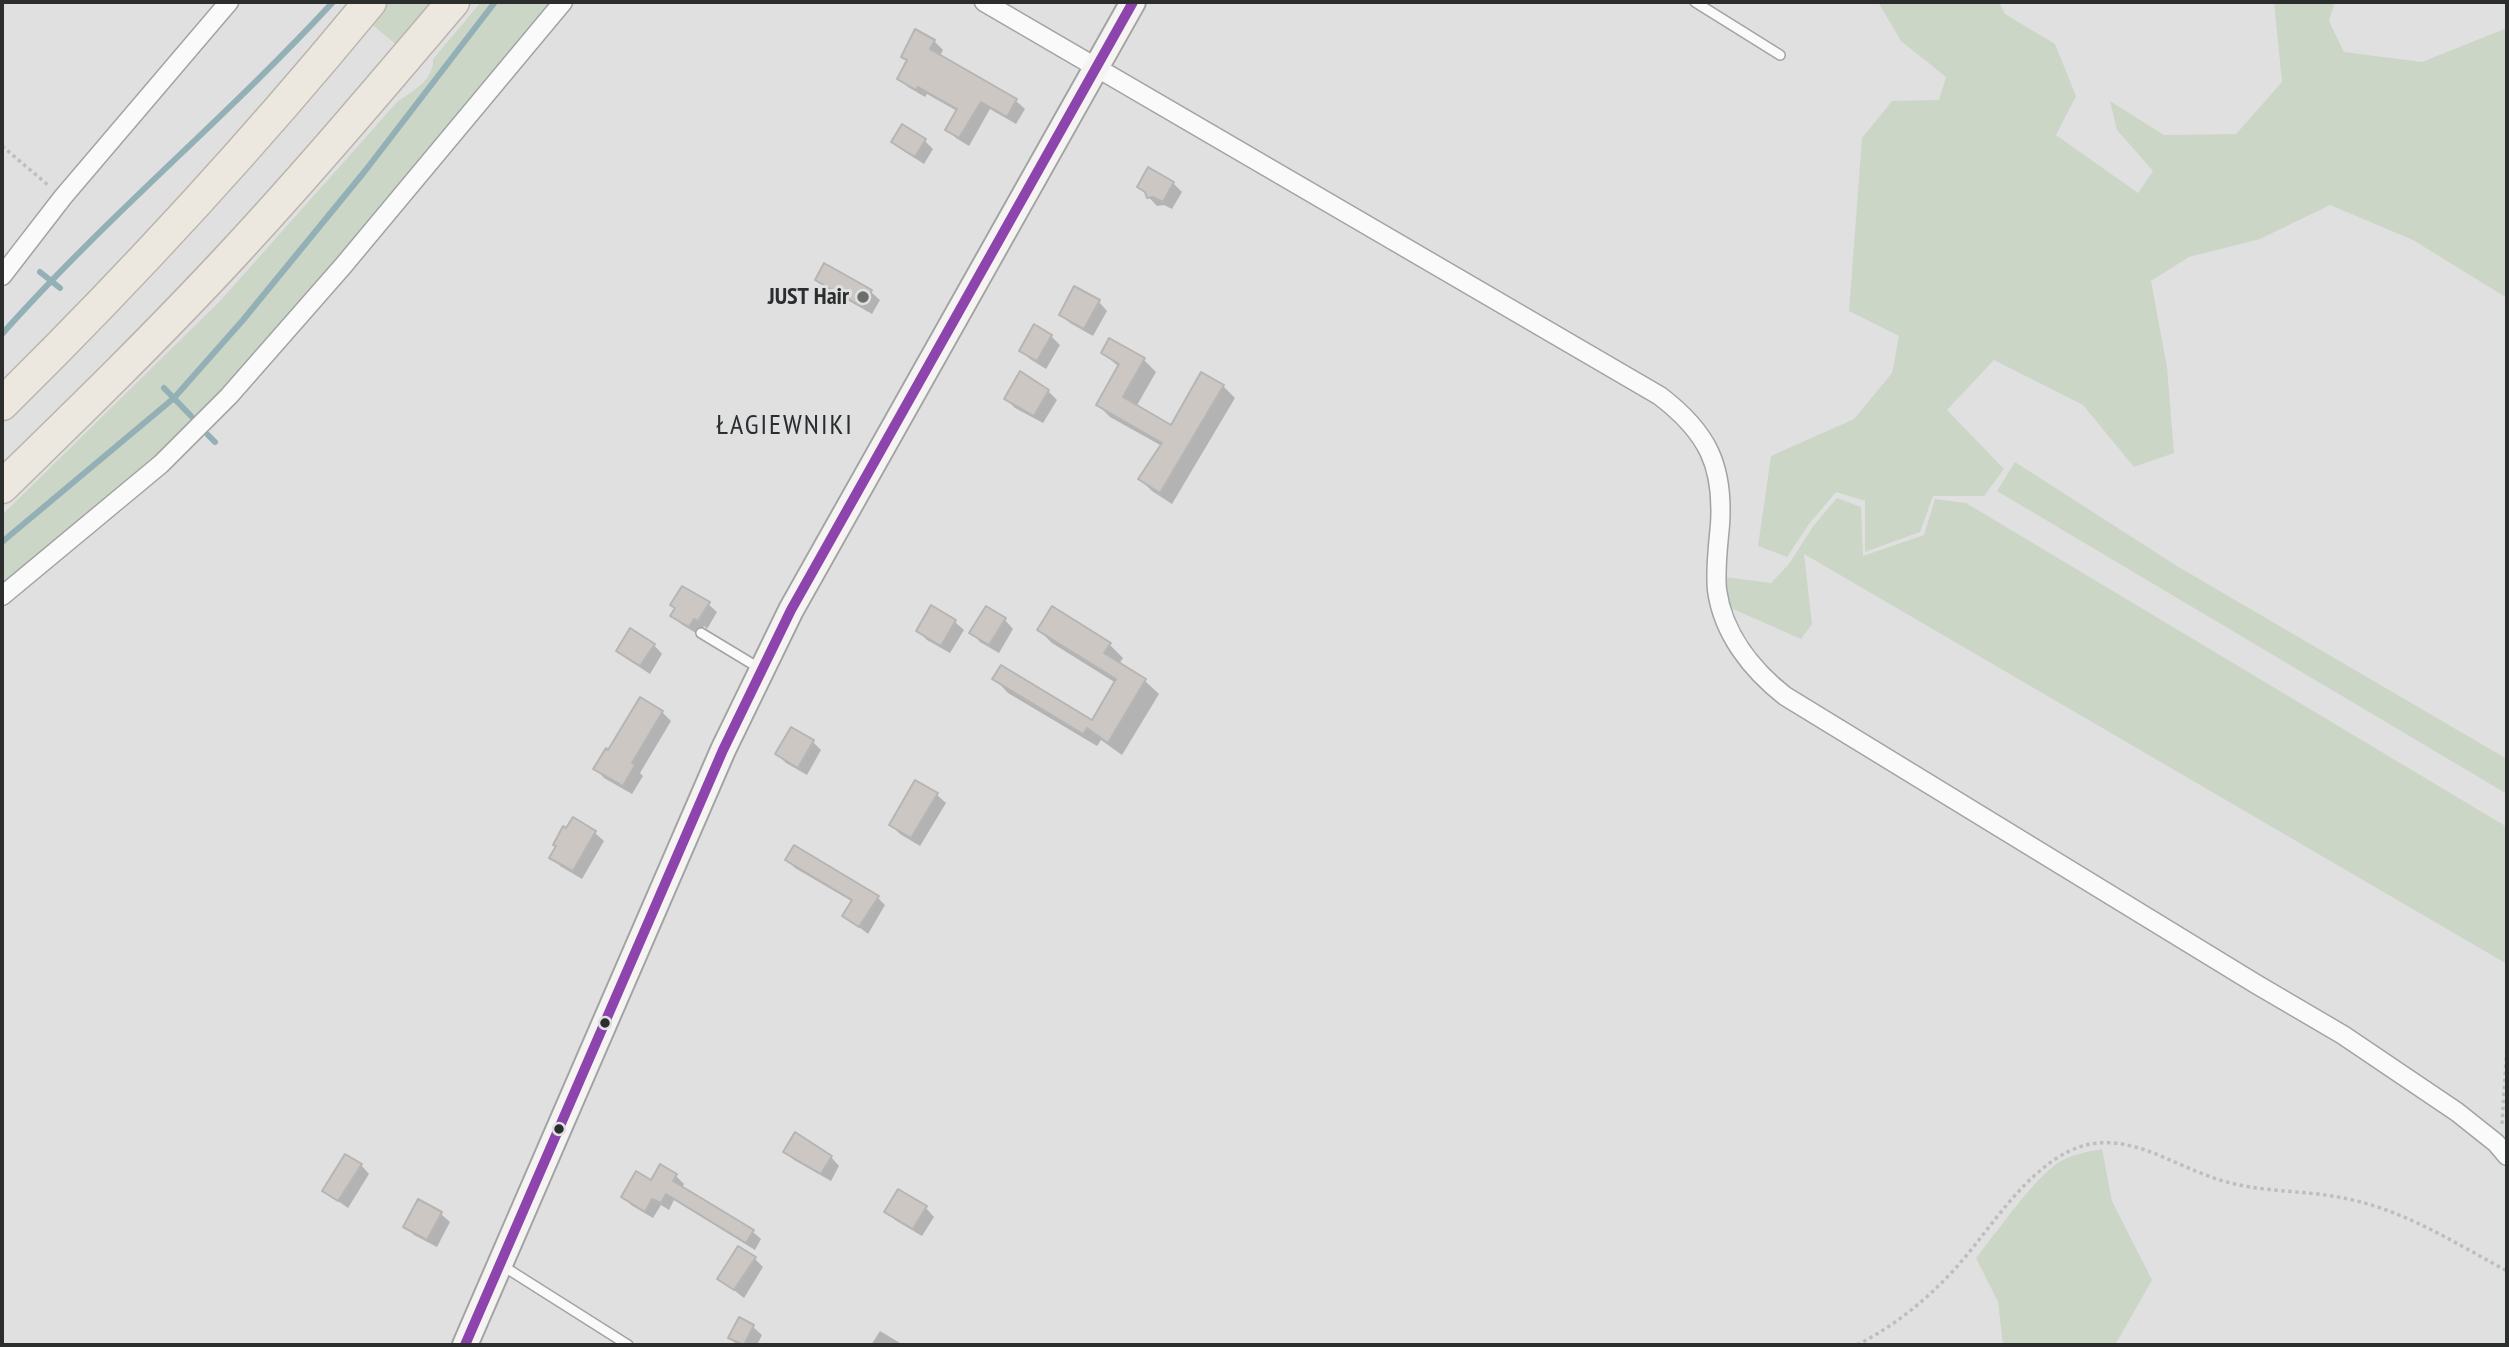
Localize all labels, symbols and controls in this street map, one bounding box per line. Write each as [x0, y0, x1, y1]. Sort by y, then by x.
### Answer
place label: JUST Hair [768, 283, 849, 311]
marker: JUST Hair [855, 289, 871, 305]
district label: ŁAGIEWNIKI [717, 409, 853, 443]
unlabelled marker [598, 1016, 612, 1030]
unlabelled marker [552, 1122, 566, 1136]

